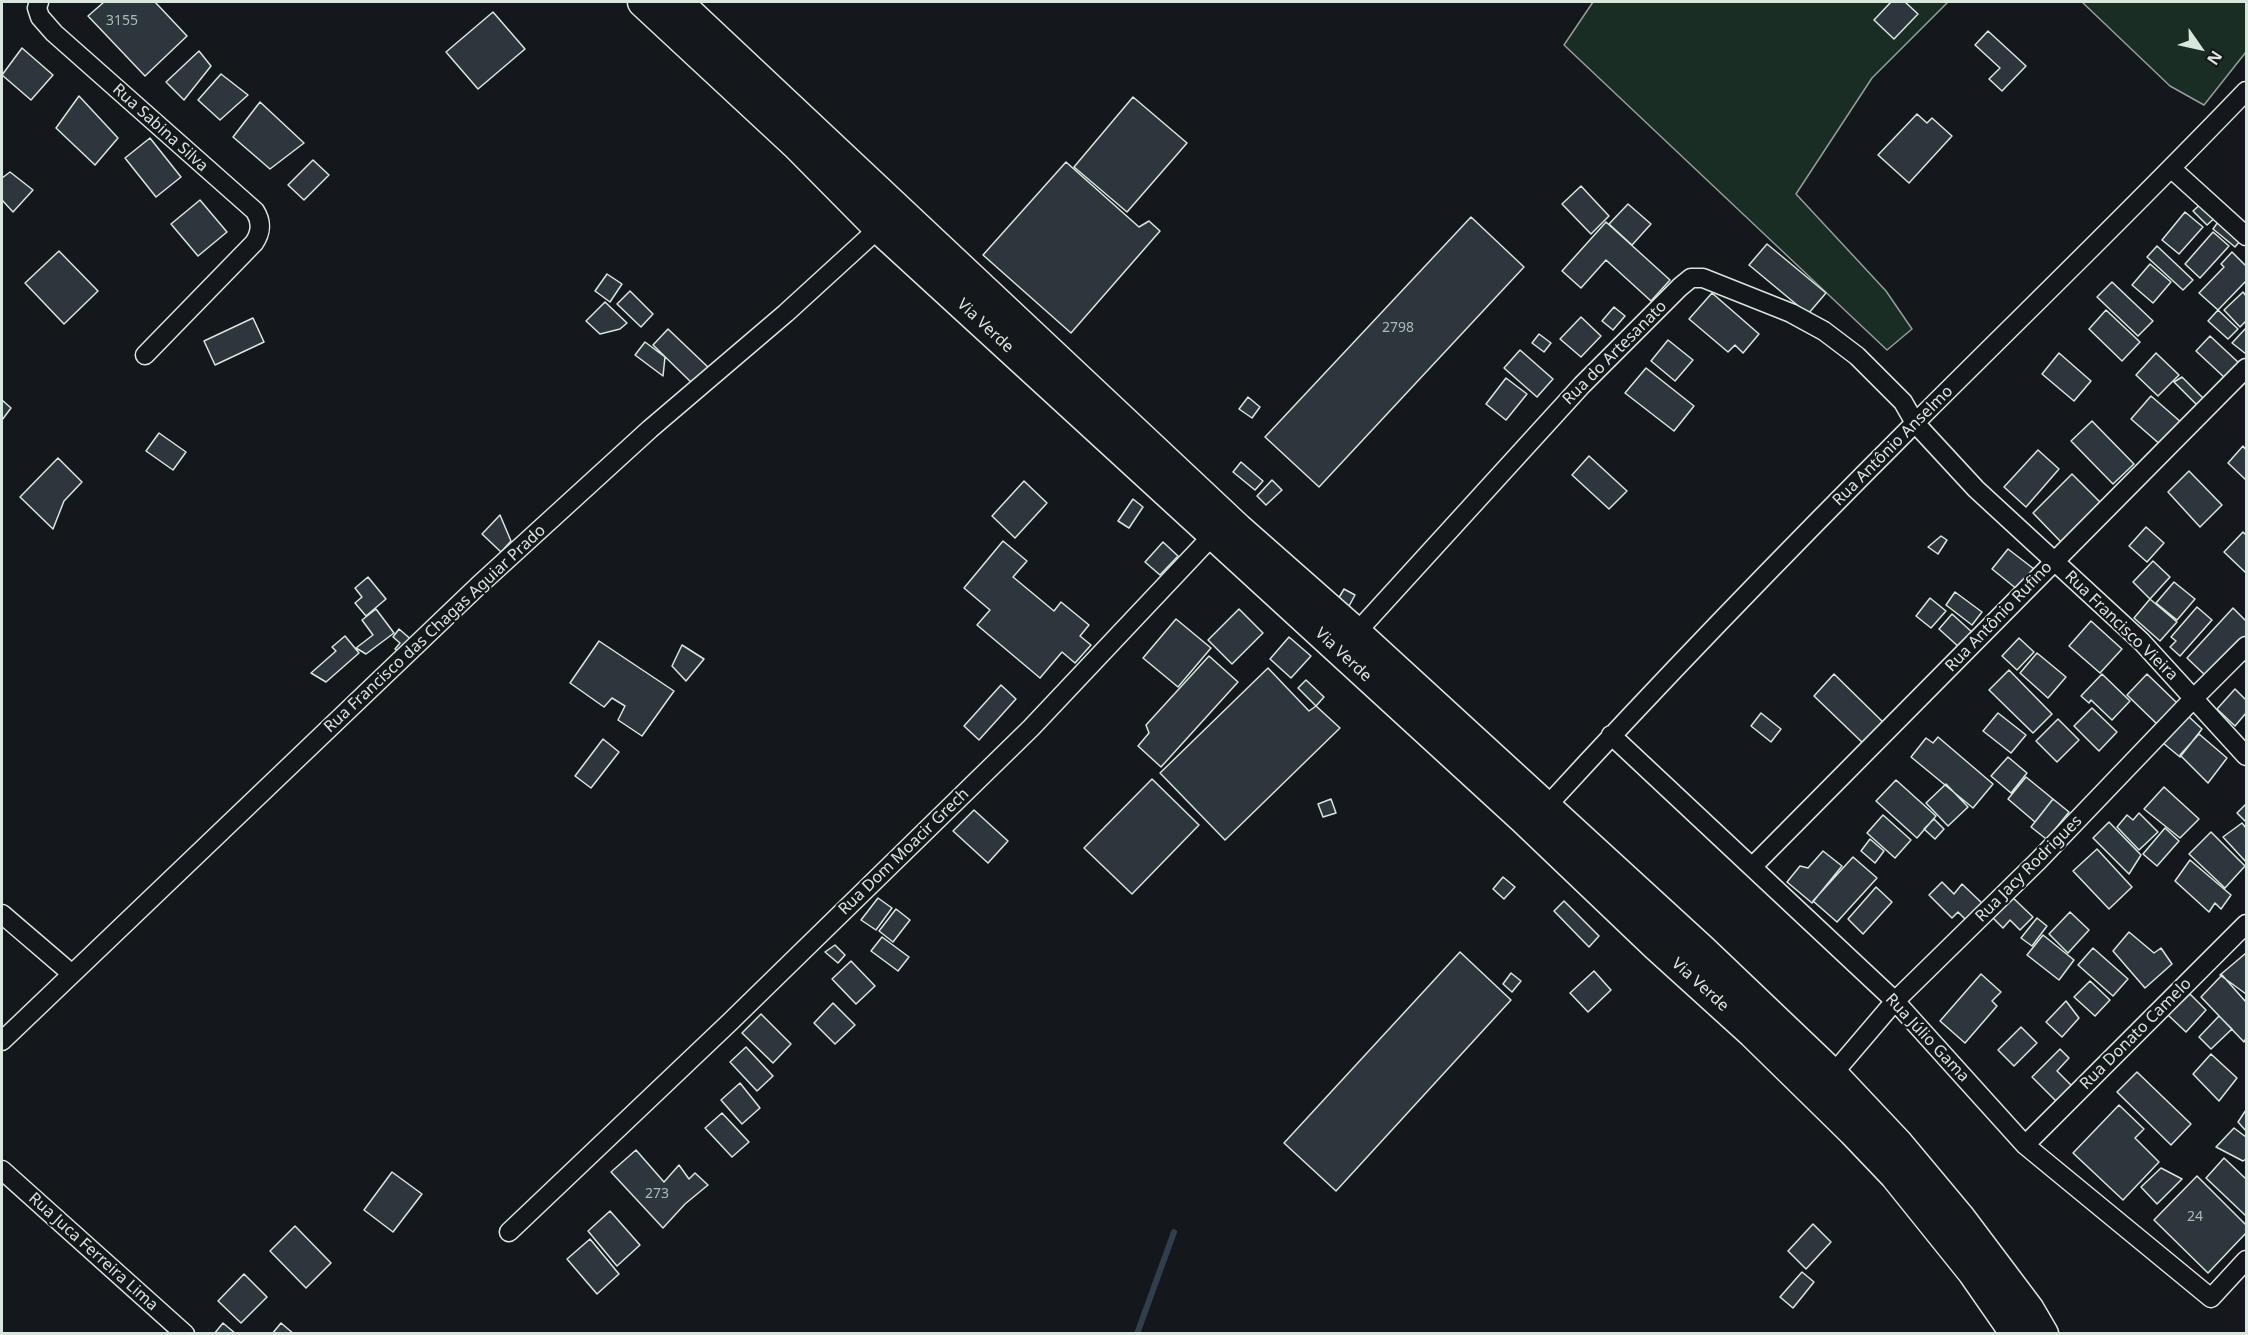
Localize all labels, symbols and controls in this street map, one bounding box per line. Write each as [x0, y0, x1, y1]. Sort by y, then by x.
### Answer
house number: 3155 [106, 13, 138, 29]
north arrow [2170, 18, 2230, 78]
text: N [2202, 47, 2228, 70]
street label: Rua Sabina Silva [108, 80, 212, 176]
street label: Via Verde [953, 295, 1017, 357]
street label: Rua do Artesanato [1559, 297, 1671, 409]
house number: 2798 [1382, 320, 1414, 336]
street label: Rua Antônio Anselmo [1829, 382, 1957, 510]
street label: Rua Francisco das Chagas Aguiar Prado [320, 521, 550, 737]
street label: Rua Antônio Rufino [1942, 558, 2056, 676]
street label: Rua Francisco Vieira [2061, 567, 2181, 685]
street label: Via Verde [1311, 624, 1375, 686]
street label: Rua Dom Moacir Grech [835, 785, 973, 919]
street label: Rua Jacy Rodrigues [1972, 812, 2086, 926]
street label: Via Verde [1667, 954, 1733, 1016]
street label: Rua Donato Camelo [2076, 974, 2196, 1094]
street label: Rua Júlio Gama [1881, 990, 1973, 1086]
house number: 273 [645, 1186, 669, 1202]
street label: Rua Juca Ferreira Lima [24, 1189, 162, 1315]
house number: 24 [2187, 1209, 2203, 1225]

